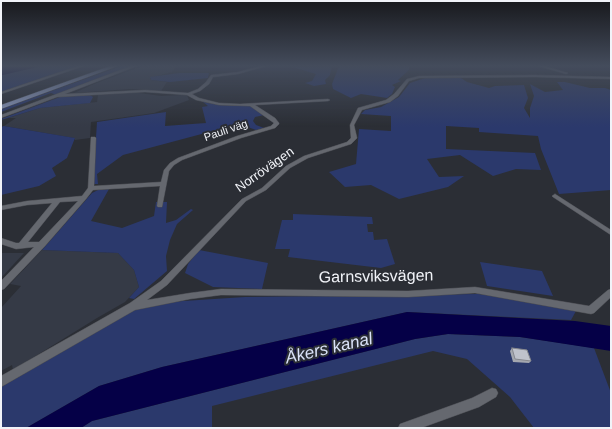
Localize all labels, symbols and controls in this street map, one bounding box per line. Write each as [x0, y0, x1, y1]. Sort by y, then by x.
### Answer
street label: Pauli väg [202, 117, 250, 145]
street label: Norrövägen [233, 144, 297, 196]
street label: Garnsviksvägen [318, 266, 434, 288]
water label: Åkers kanal [283, 329, 375, 369]

